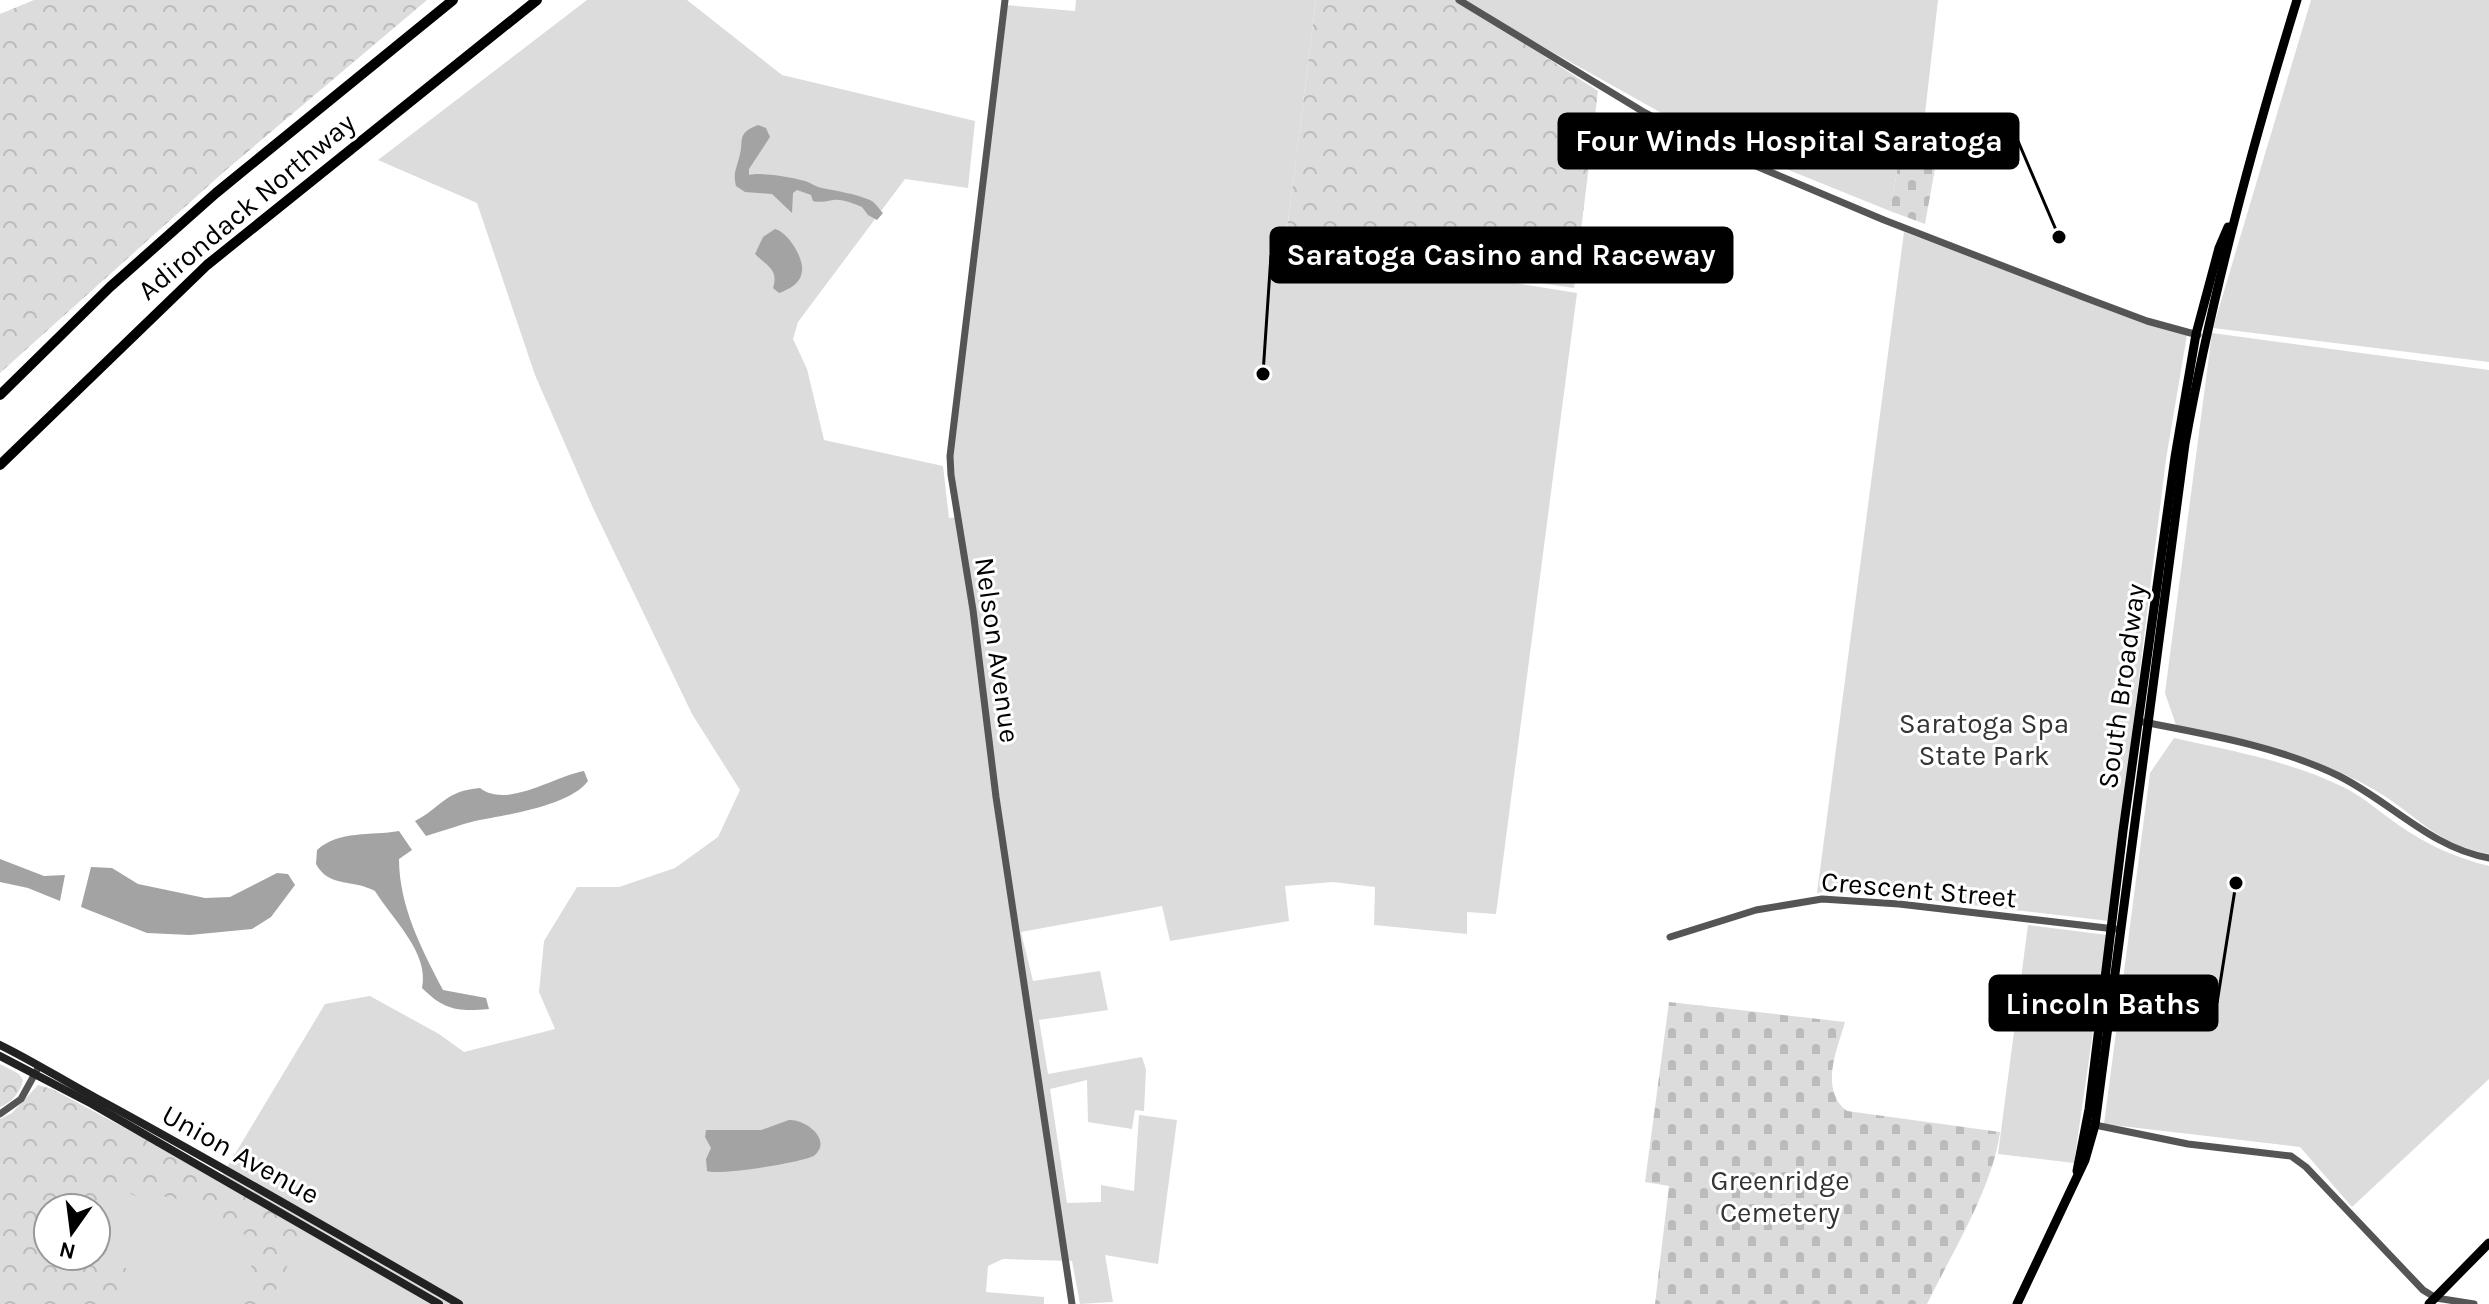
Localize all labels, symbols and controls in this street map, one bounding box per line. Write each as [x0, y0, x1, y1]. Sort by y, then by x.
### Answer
street label: Adirondack Northway [131, 106, 361, 307]
callout: Four Winds Hospital Saratoga [1559, 114, 2018, 168]
text: Four Winds Hospital Saratoga [1575, 123, 2003, 159]
callout: Saratoga Casino and Raceway [1271, 228, 1732, 282]
text: Saratoga Casino and Raceway [1286, 237, 1716, 273]
street label: Nelson Avenue [968, 555, 1027, 745]
street label: South Broadway [2091, 581, 2152, 791]
park label: Saratoga Spa State Park [1899, 707, 2069, 772]
street label: Crescent Street [1820, 865, 2018, 914]
callout: Lincoln Baths [1990, 976, 2217, 1030]
text: Lincoln Baths [2006, 986, 2200, 1022]
street label: Union Avenue [156, 1098, 325, 1211]
park label: Greenridge Cemetery [1710, 1164, 1850, 1229]
north arrow [32, 1192, 112, 1272]
text: N [57, 1236, 78, 1265]

